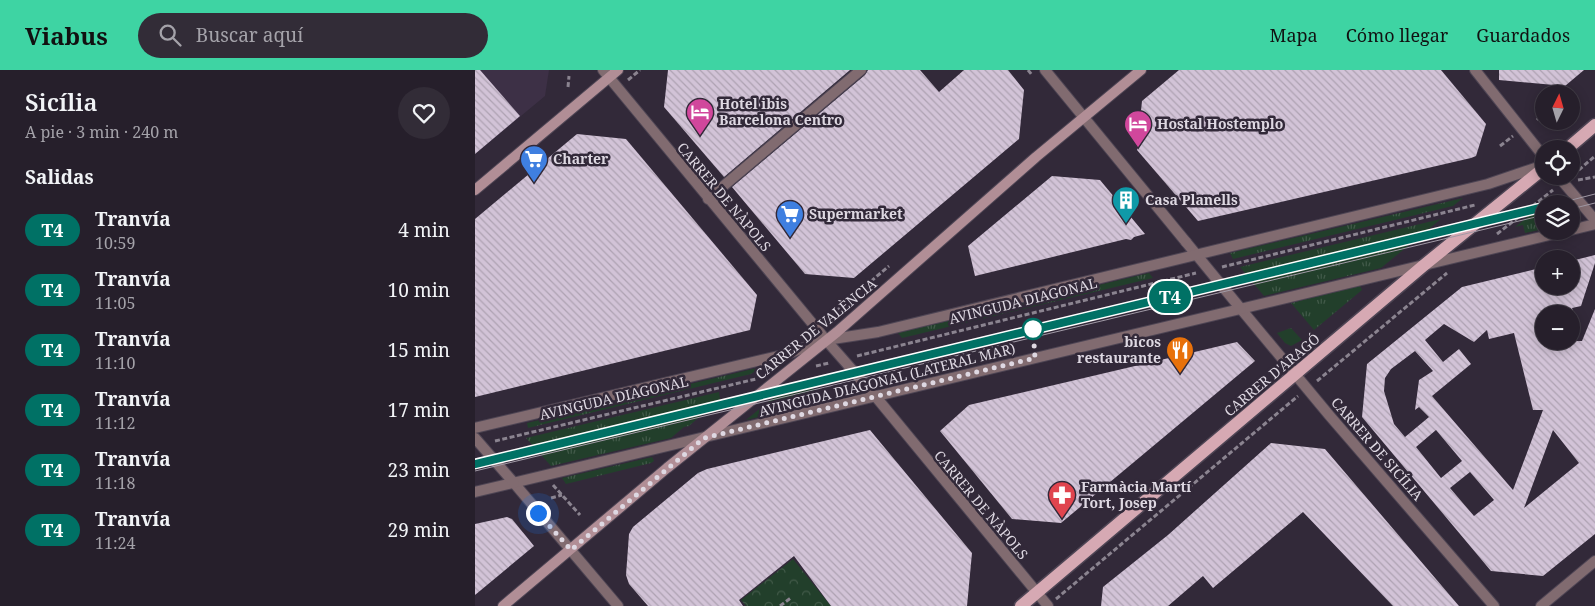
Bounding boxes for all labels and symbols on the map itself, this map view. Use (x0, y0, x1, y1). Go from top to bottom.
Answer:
north arrow (1535, 85, 1580, 130)
place label: Hotel ibis Barcelona Centro (719, 94, 843, 129)
hotel icon: Hotel ibis Barcelona Centro (685, 97, 715, 136)
hotel icon: Hostal Hostemplo (1123, 109, 1153, 148)
place label: Hostal Hostemplo (1157, 114, 1283, 133)
street label: CARRER DE NÀPOLS (673, 138, 776, 255)
supermarket icon: Charter (519, 144, 549, 183)
place label: Charter (553, 149, 609, 168)
building icon: Casa Planells (1111, 185, 1141, 224)
place label: Casa Planells (1145, 190, 1238, 209)
supermarket icon: Supermarket (775, 199, 805, 238)
place label: Supermarket (809, 204, 903, 223)
street label: AVINGUDA DIAGONAL (947, 273, 1099, 328)
street label: CARRER DE VALÈNCIA (751, 274, 880, 383)
line badge: T4 (1147, 281, 1193, 313)
unlabelled marker (1022, 318, 1044, 340)
street label: CARRER D'ARAGÓ (1220, 329, 1324, 420)
place label: bicos restaurante (1077, 332, 1161, 367)
restaurant icon: bicos restaurante (1165, 335, 1195, 374)
street label: AVINGUDA DIAGONAL (LATERAL MAR) (756, 338, 1017, 421)
street label: AVINGUDA DIAGONAL (538, 371, 690, 424)
street label: CARRER DE SICÍLIA (1327, 393, 1428, 504)
street label: CARRER DE NÀPOLS (930, 446, 1033, 563)
place label: Farmàcia Martí Tort, Josep (1081, 477, 1191, 512)
pharmacy icon: Farmàcia Martí Tort, Josep (1047, 480, 1077, 519)
your location (526, 501, 551, 526)

